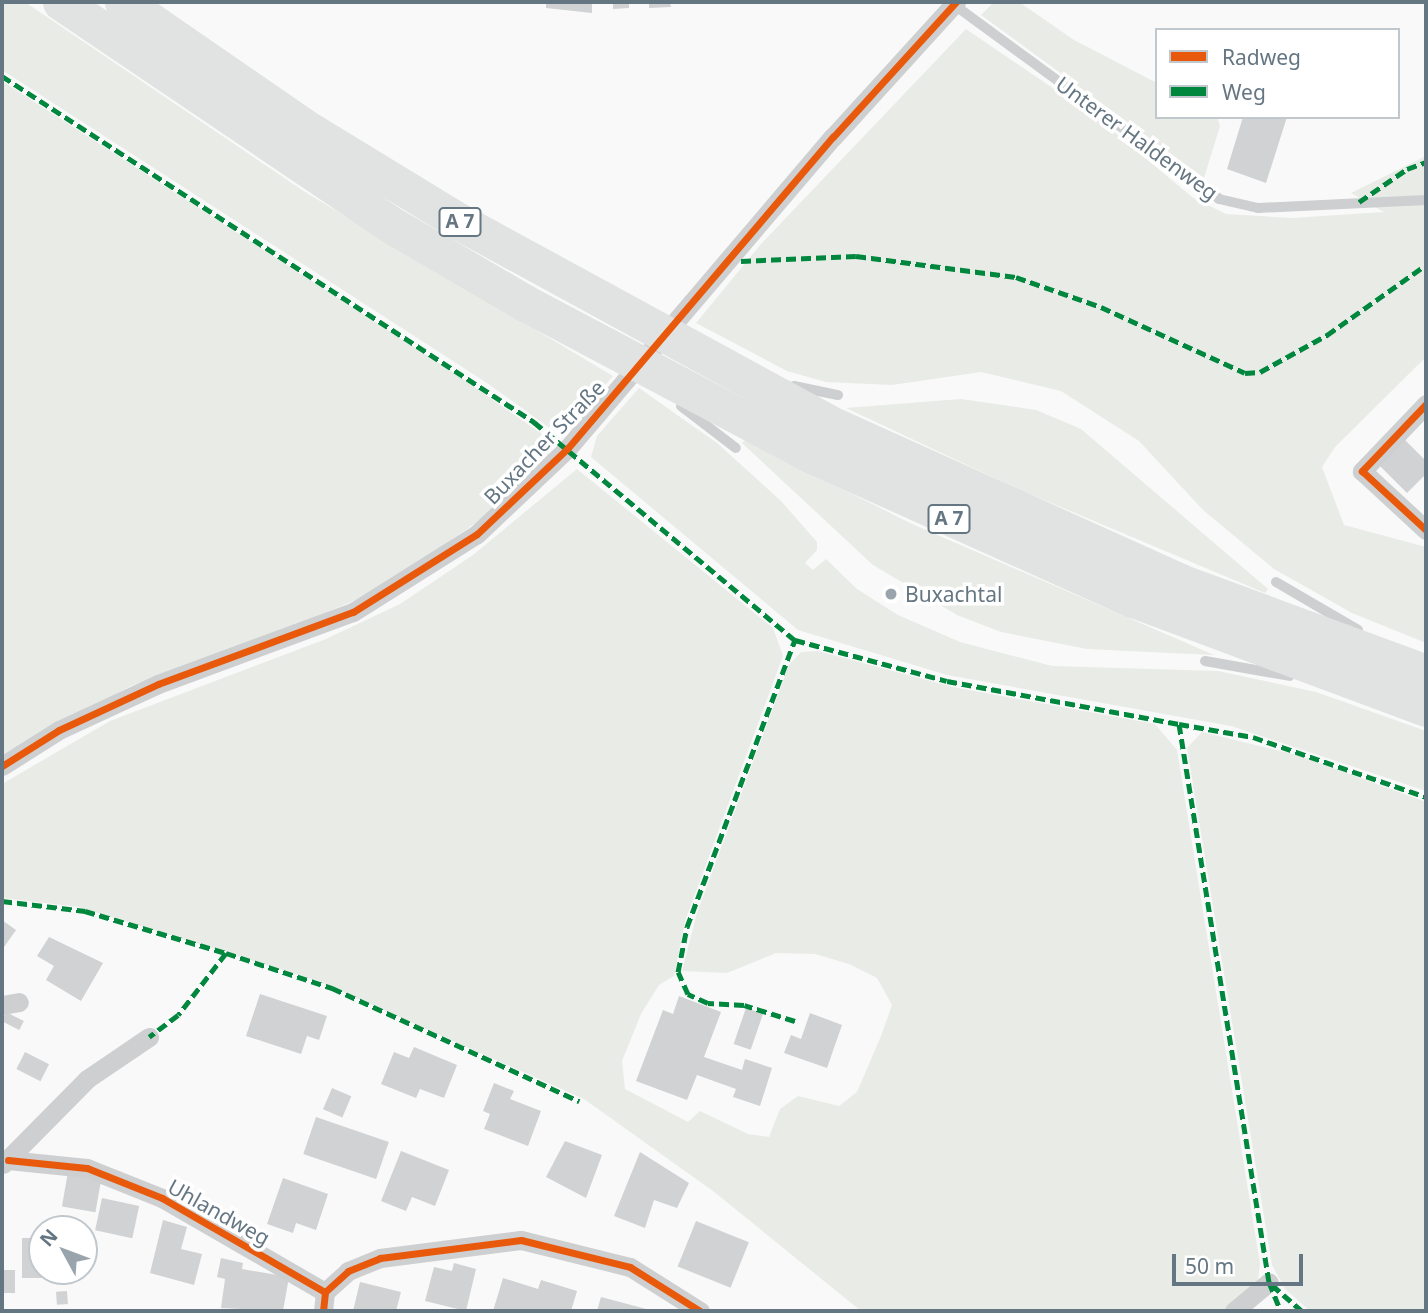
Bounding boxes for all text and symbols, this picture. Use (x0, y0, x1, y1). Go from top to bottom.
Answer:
legend (1155, 28, 1400, 119)
text: Radweg (1222, 43, 1301, 71)
street label: Unterer Haldenweg (1051, 71, 1223, 205)
text: Weg (1222, 78, 1266, 106)
road number: A 7 (437, 206, 483, 238)
street label: Buxacher Straße (478, 375, 610, 509)
road number: A 7 (926, 504, 972, 534)
place label: Buxachtal (905, 581, 1002, 607)
marker: Buxachtal (883, 586, 899, 602)
street label: Uhlandweg (164, 1174, 274, 1250)
north arrow (28, 1215, 98, 1285)
text: N (34, 1223, 64, 1252)
scale bar (1176, 1240, 1307, 1284)
text: 50 m (1185, 1252, 1234, 1280)

